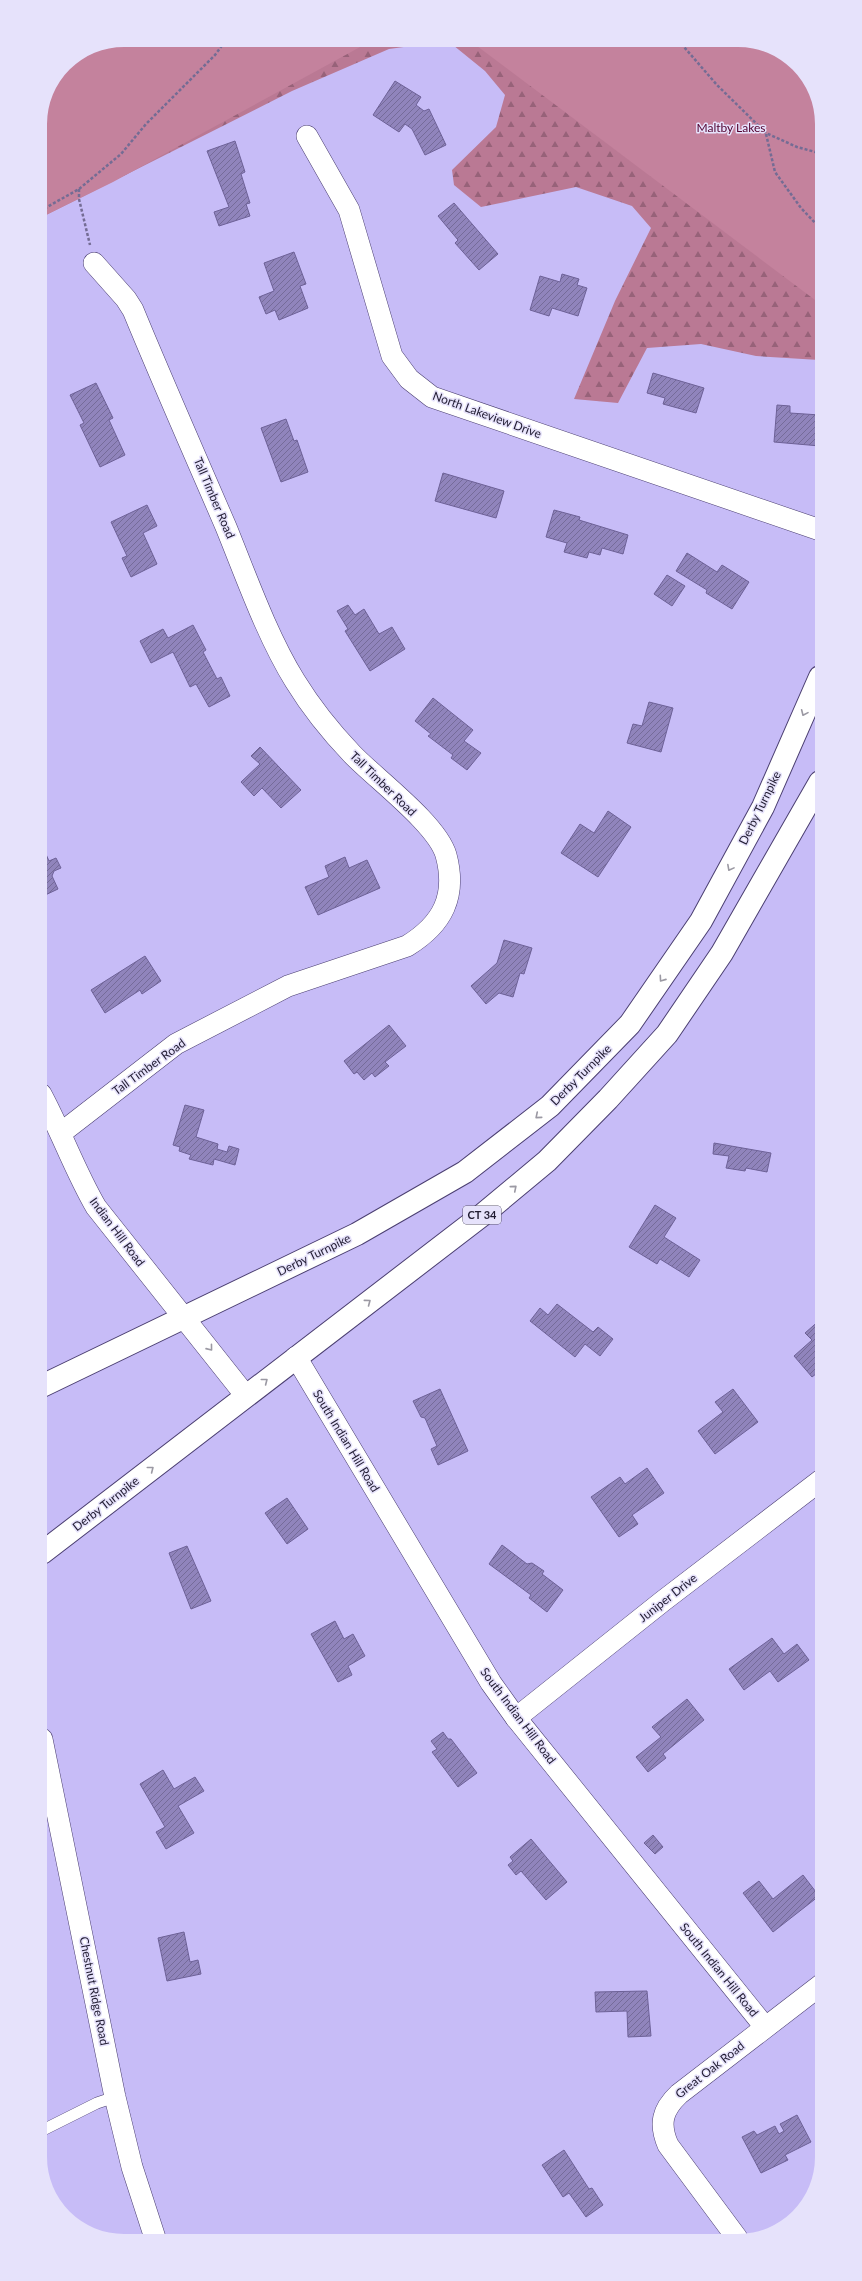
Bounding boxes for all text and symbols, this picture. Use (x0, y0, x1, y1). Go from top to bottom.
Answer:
park label: Maltby Lakes (696, 120, 766, 135)
street label: North Lakeview Drive (431, 388, 544, 441)
street label: Tall Timber Road (191, 455, 238, 541)
one-way arrow (801, 709, 809, 716)
street label: Tall Timber Road (347, 748, 420, 819)
street label: Derby Turnpike (735, 768, 784, 847)
one-way arrow (727, 864, 735, 871)
one-way arrow (660, 974, 667, 981)
street label: Tall Timber Road (109, 1035, 188, 1098)
street label: Derby Turnpike (547, 1041, 614, 1108)
one-way arrow (535, 1112, 543, 1119)
one-way arrow (510, 1185, 517, 1192)
street label: Indian Hill Road (87, 1194, 148, 1269)
road number: CT 34 (463, 1206, 501, 1224)
street label: Derby Turnpike (274, 1230, 353, 1279)
one-way arrow (363, 1300, 370, 1307)
one-way arrow (205, 1344, 212, 1351)
one-way arrow (260, 1379, 267, 1386)
street label: South Indian Hill Road (310, 1387, 383, 1495)
one-way arrow (146, 1467, 153, 1474)
street label: Derby Turnpike (69, 1473, 142, 1534)
street label: Juniper Drive (635, 1570, 700, 1625)
street label: South Indian Hill Road (477, 1665, 559, 1767)
street label: South Indian Hill Road (677, 1920, 762, 2020)
street label: Chestnut Ridge Road (77, 1935, 112, 2047)
street label: Great Oak Road (672, 2038, 747, 2101)

